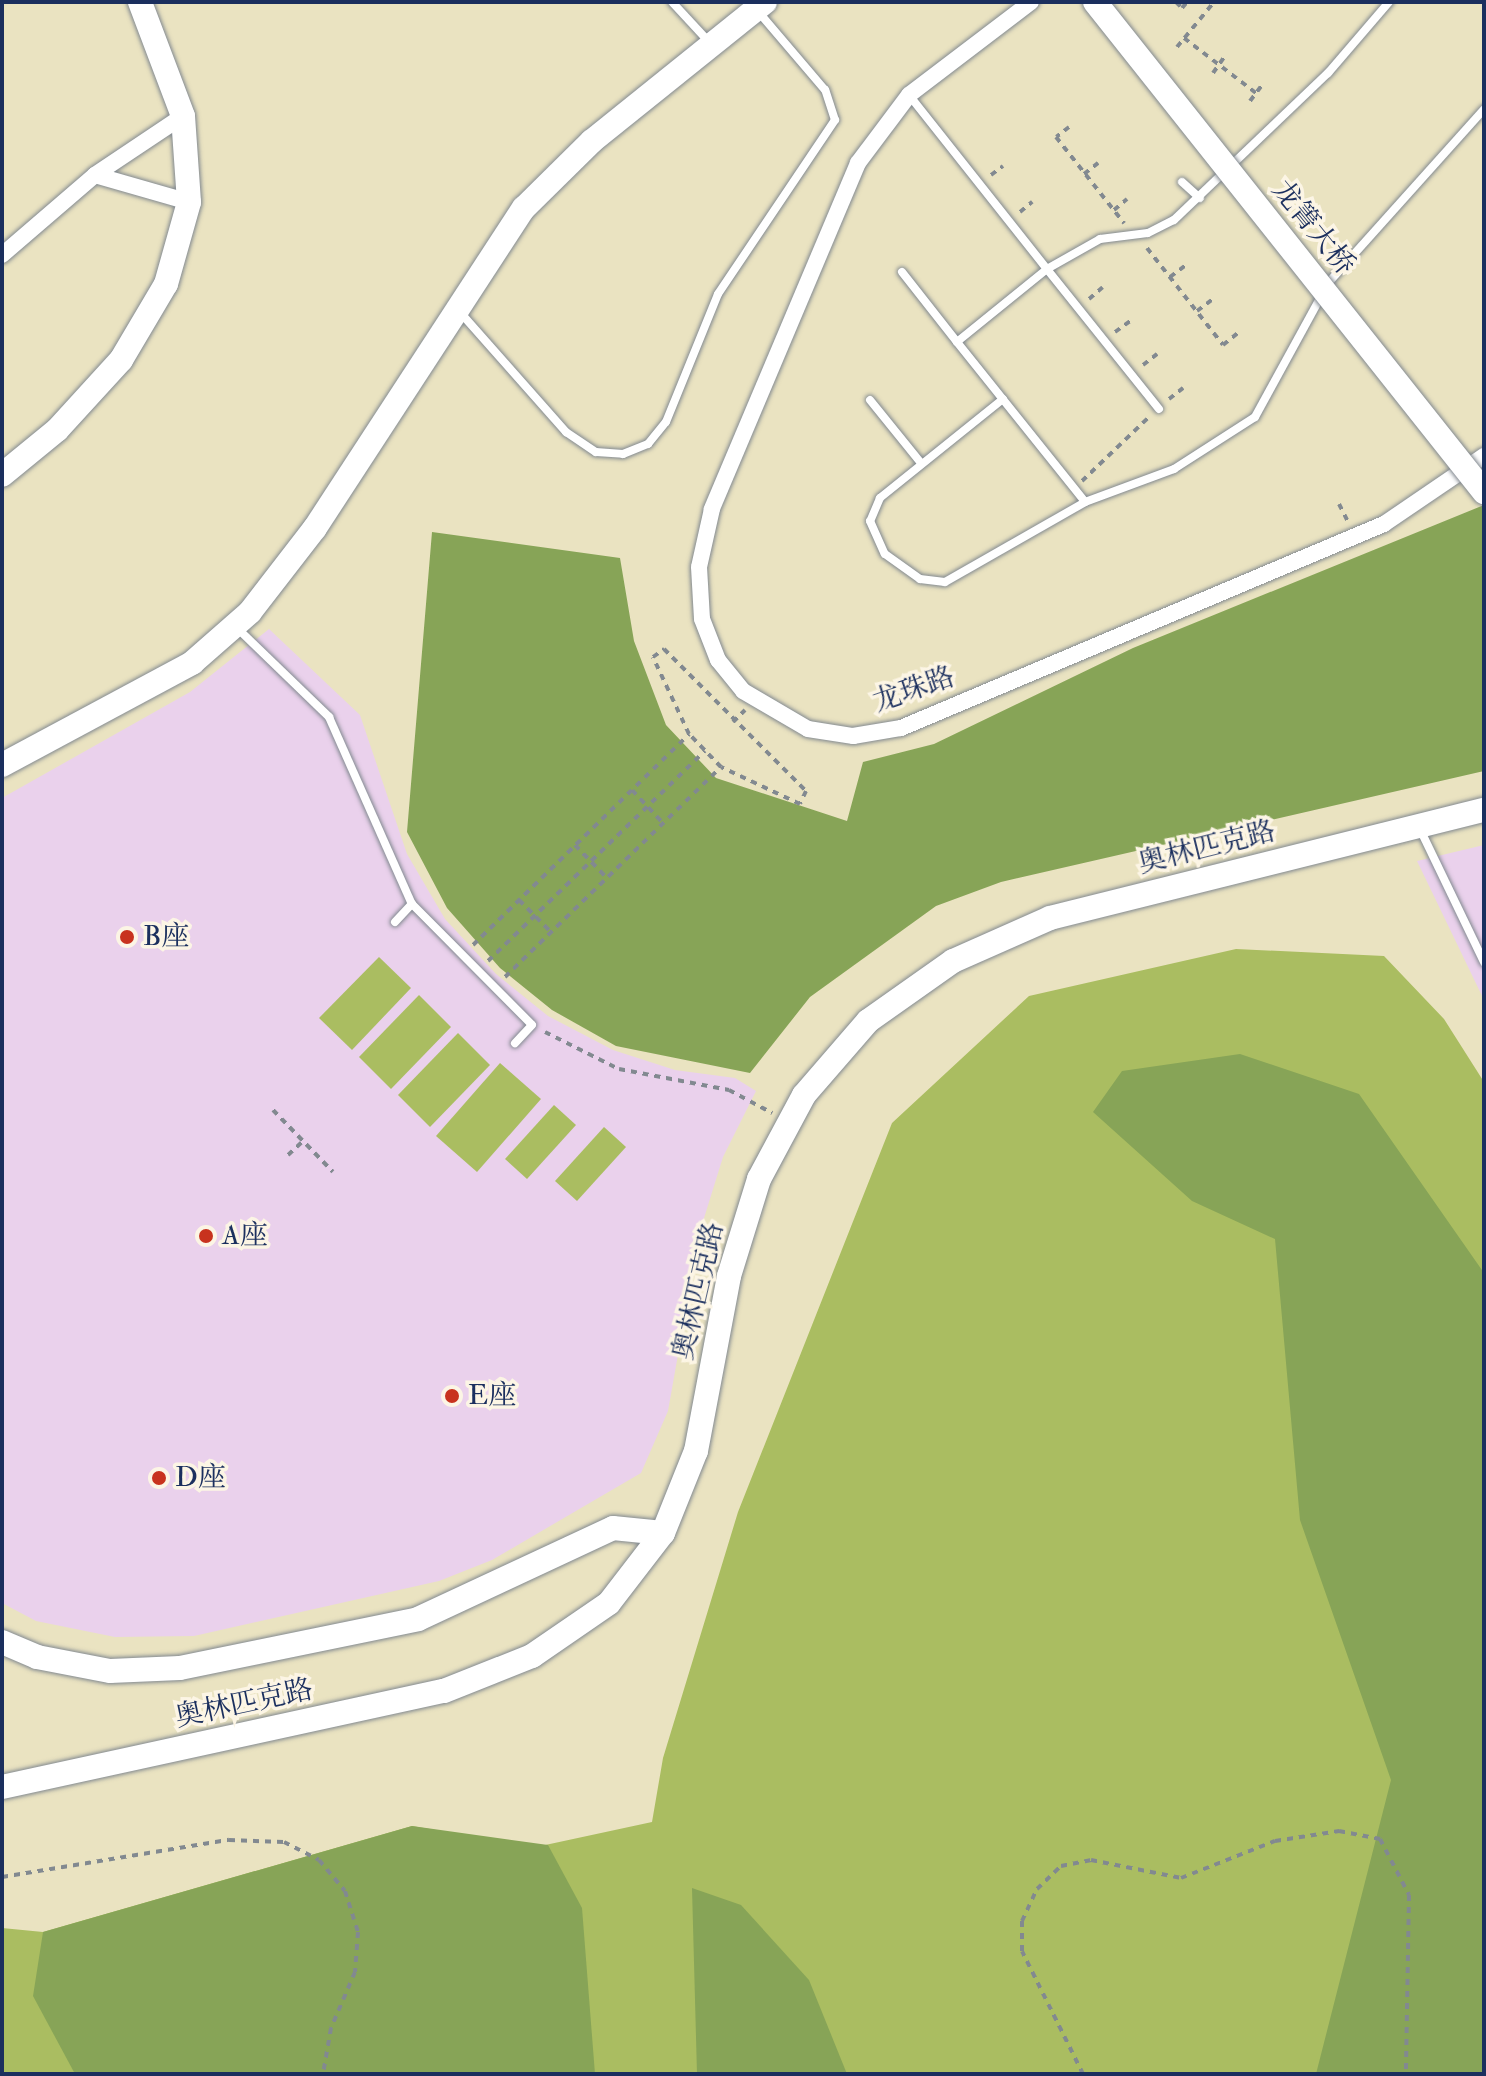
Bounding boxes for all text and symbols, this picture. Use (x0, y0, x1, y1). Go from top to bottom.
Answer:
street label: 龙箐大桥 (1265, 174, 1361, 282)
street label: 龙珠路 (869, 660, 959, 720)
street label: 奥林匹克路 (1135, 815, 1279, 881)
place label: B座 (143, 920, 189, 954)
marker: B座 (118, 928, 136, 946)
place label: A座 (222, 1219, 268, 1253)
street label: 奥林匹克路 (667, 1219, 731, 1363)
marker: A座 (197, 1227, 215, 1245)
place label: E座 (468, 1379, 516, 1413)
marker: E座 (443, 1387, 461, 1405)
place label: D座 (175, 1461, 226, 1495)
marker: D座 (150, 1469, 168, 1487)
street label: 奥林匹克路 (172, 1673, 316, 1735)

